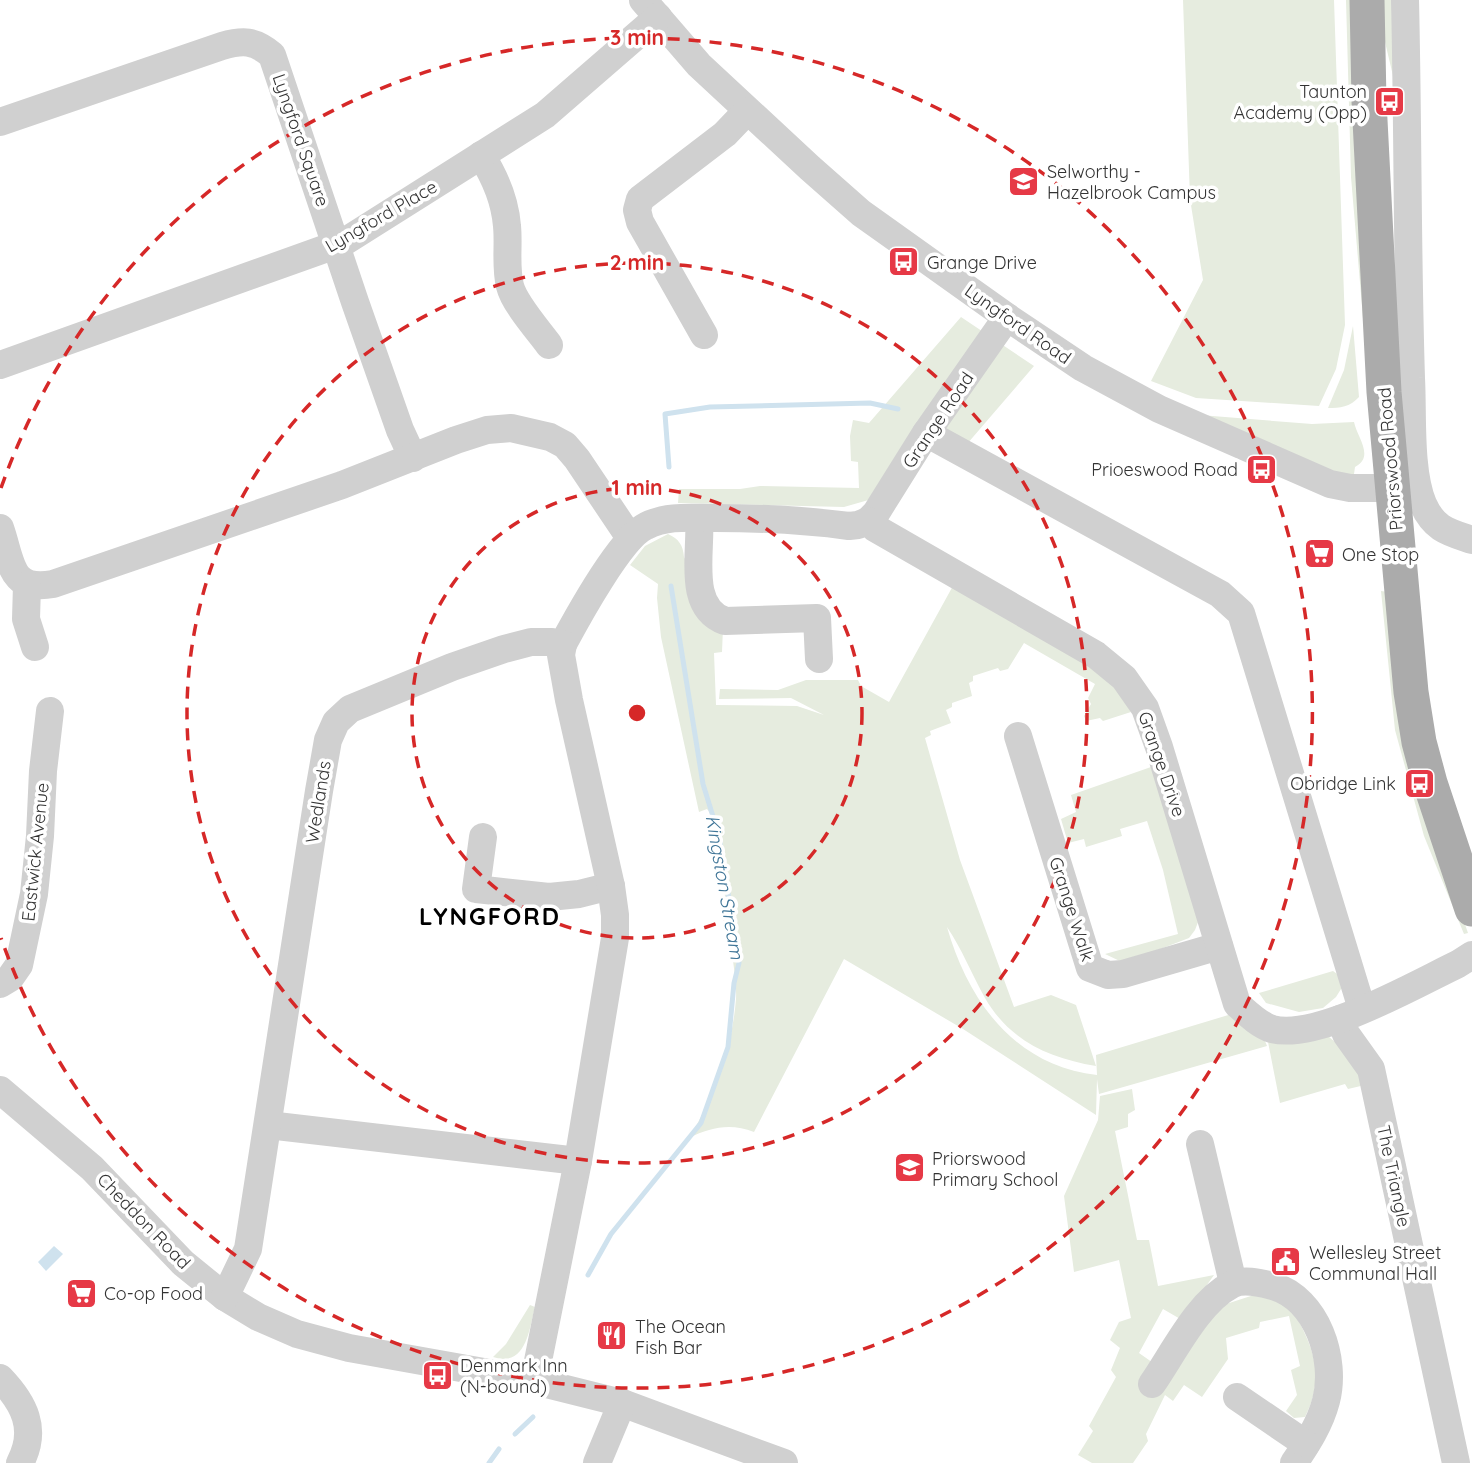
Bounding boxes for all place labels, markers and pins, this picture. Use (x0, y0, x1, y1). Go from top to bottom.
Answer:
place label: Taunton Academy (Opp) (1234, 80, 1367, 124)
bus stop icon: Taunton Academy (Opp) (1373, 84, 1407, 118)
place label: Selworthy - Hazelbrook Campus (1047, 160, 1216, 204)
school or university icon: Selworthy - Hazelbrook Campus (1007, 164, 1041, 198)
bus stop icon: Grange Drive (887, 245, 921, 279)
place label: Grange Drive (927, 251, 1037, 274)
bus stop icon: Prioeswood Road (1244, 452, 1278, 486)
place label: Prioeswood Road (1091, 458, 1238, 481)
supermarket icon: One Stop (1302, 537, 1336, 571)
place label: One Stop (1342, 543, 1419, 566)
centre of rings (625, 701, 649, 725)
bus stop icon: Obridge Link (1402, 766, 1436, 800)
place label: Obridge Link (1290, 772, 1396, 795)
place label: Priorswood Primary School (932, 1147, 1058, 1191)
school or university icon: Priorswood Primary School (892, 1151, 926, 1185)
place label: Wellesley Street Communal Hall (1309, 1241, 1441, 1285)
public building icon: Wellesley Street Communal Hall (1269, 1245, 1303, 1279)
supermarket icon: Co-op Food (64, 1276, 98, 1310)
place label: Co-op Food (104, 1282, 203, 1305)
place label: The Ocean Fish Bar (635, 1315, 726, 1359)
restaurant icon: The Ocean Fish Bar (595, 1319, 629, 1353)
place label: Denmark Inn (N-bound) (460, 1354, 568, 1398)
bus stop icon: Denmark Inn (N-bound) (420, 1358, 454, 1392)

